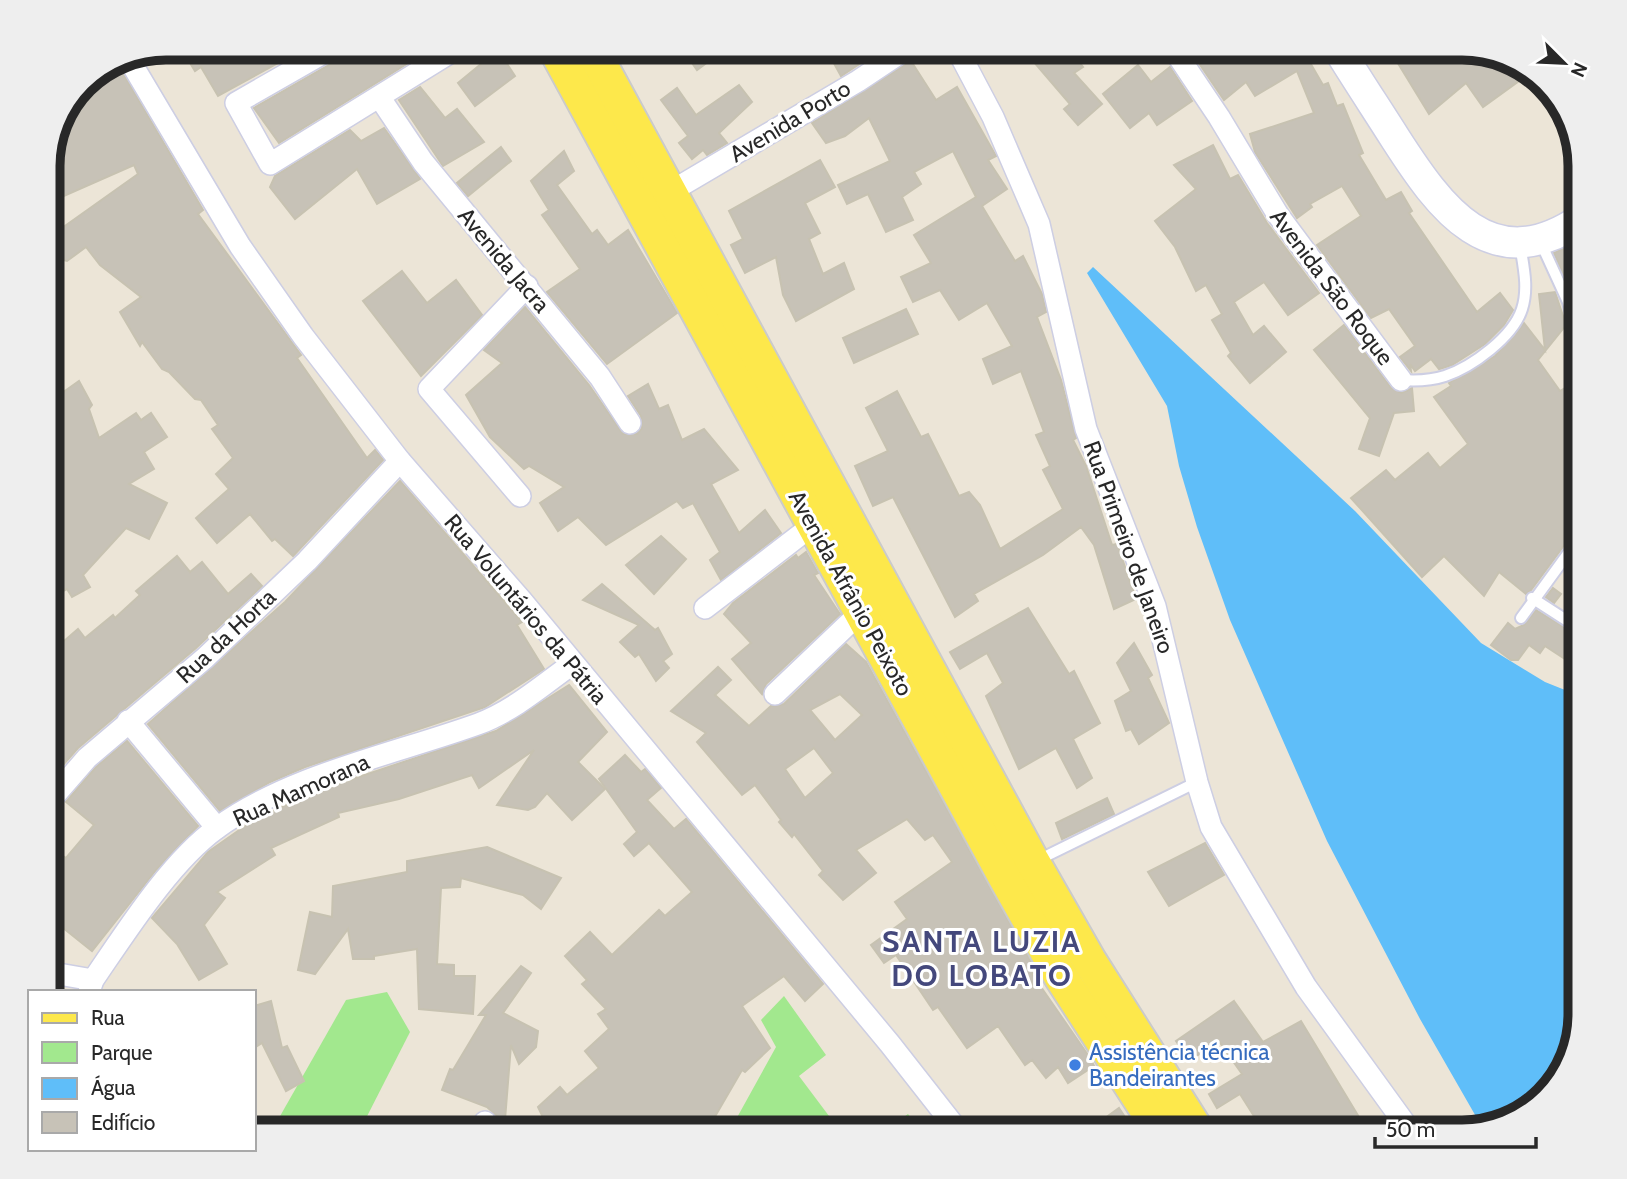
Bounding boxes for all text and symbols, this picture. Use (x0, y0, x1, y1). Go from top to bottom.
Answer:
north arrow (1529, 28, 1599, 98)
text: N (1566, 59, 1592, 81)
street label: Avenida Porto (724, 74, 856, 168)
street label: Avenida Jacra (452, 202, 556, 318)
street label: Avenida São Roque (1264, 204, 1400, 371)
street label: Rua Primeiro de Janeiro (1078, 437, 1180, 657)
street label: Avenida Afrânio Peixoto (783, 485, 919, 701)
street label: Rua Voluntários da Pátria (438, 508, 614, 710)
street label: Rua da Horta (171, 583, 281, 689)
street label: Rua Mamorana (228, 747, 374, 833)
district label: SANTA LUZIA DO LOBATO (882, 923, 1082, 994)
legend (28, 990, 256, 1151)
text: Rua (91, 1005, 125, 1030)
place label: Assistência técnica Bandeirantes (1089, 1038, 1270, 1092)
text: Parque (91, 1040, 153, 1065)
marker: Assistência técnica Bandeirantes (1067, 1057, 1083, 1073)
text: Água (91, 1075, 135, 1100)
scale bar (1375, 1106, 1536, 1150)
text: Edifício (91, 1110, 155, 1135)
text: 50 m (1386, 1117, 1435, 1142)

